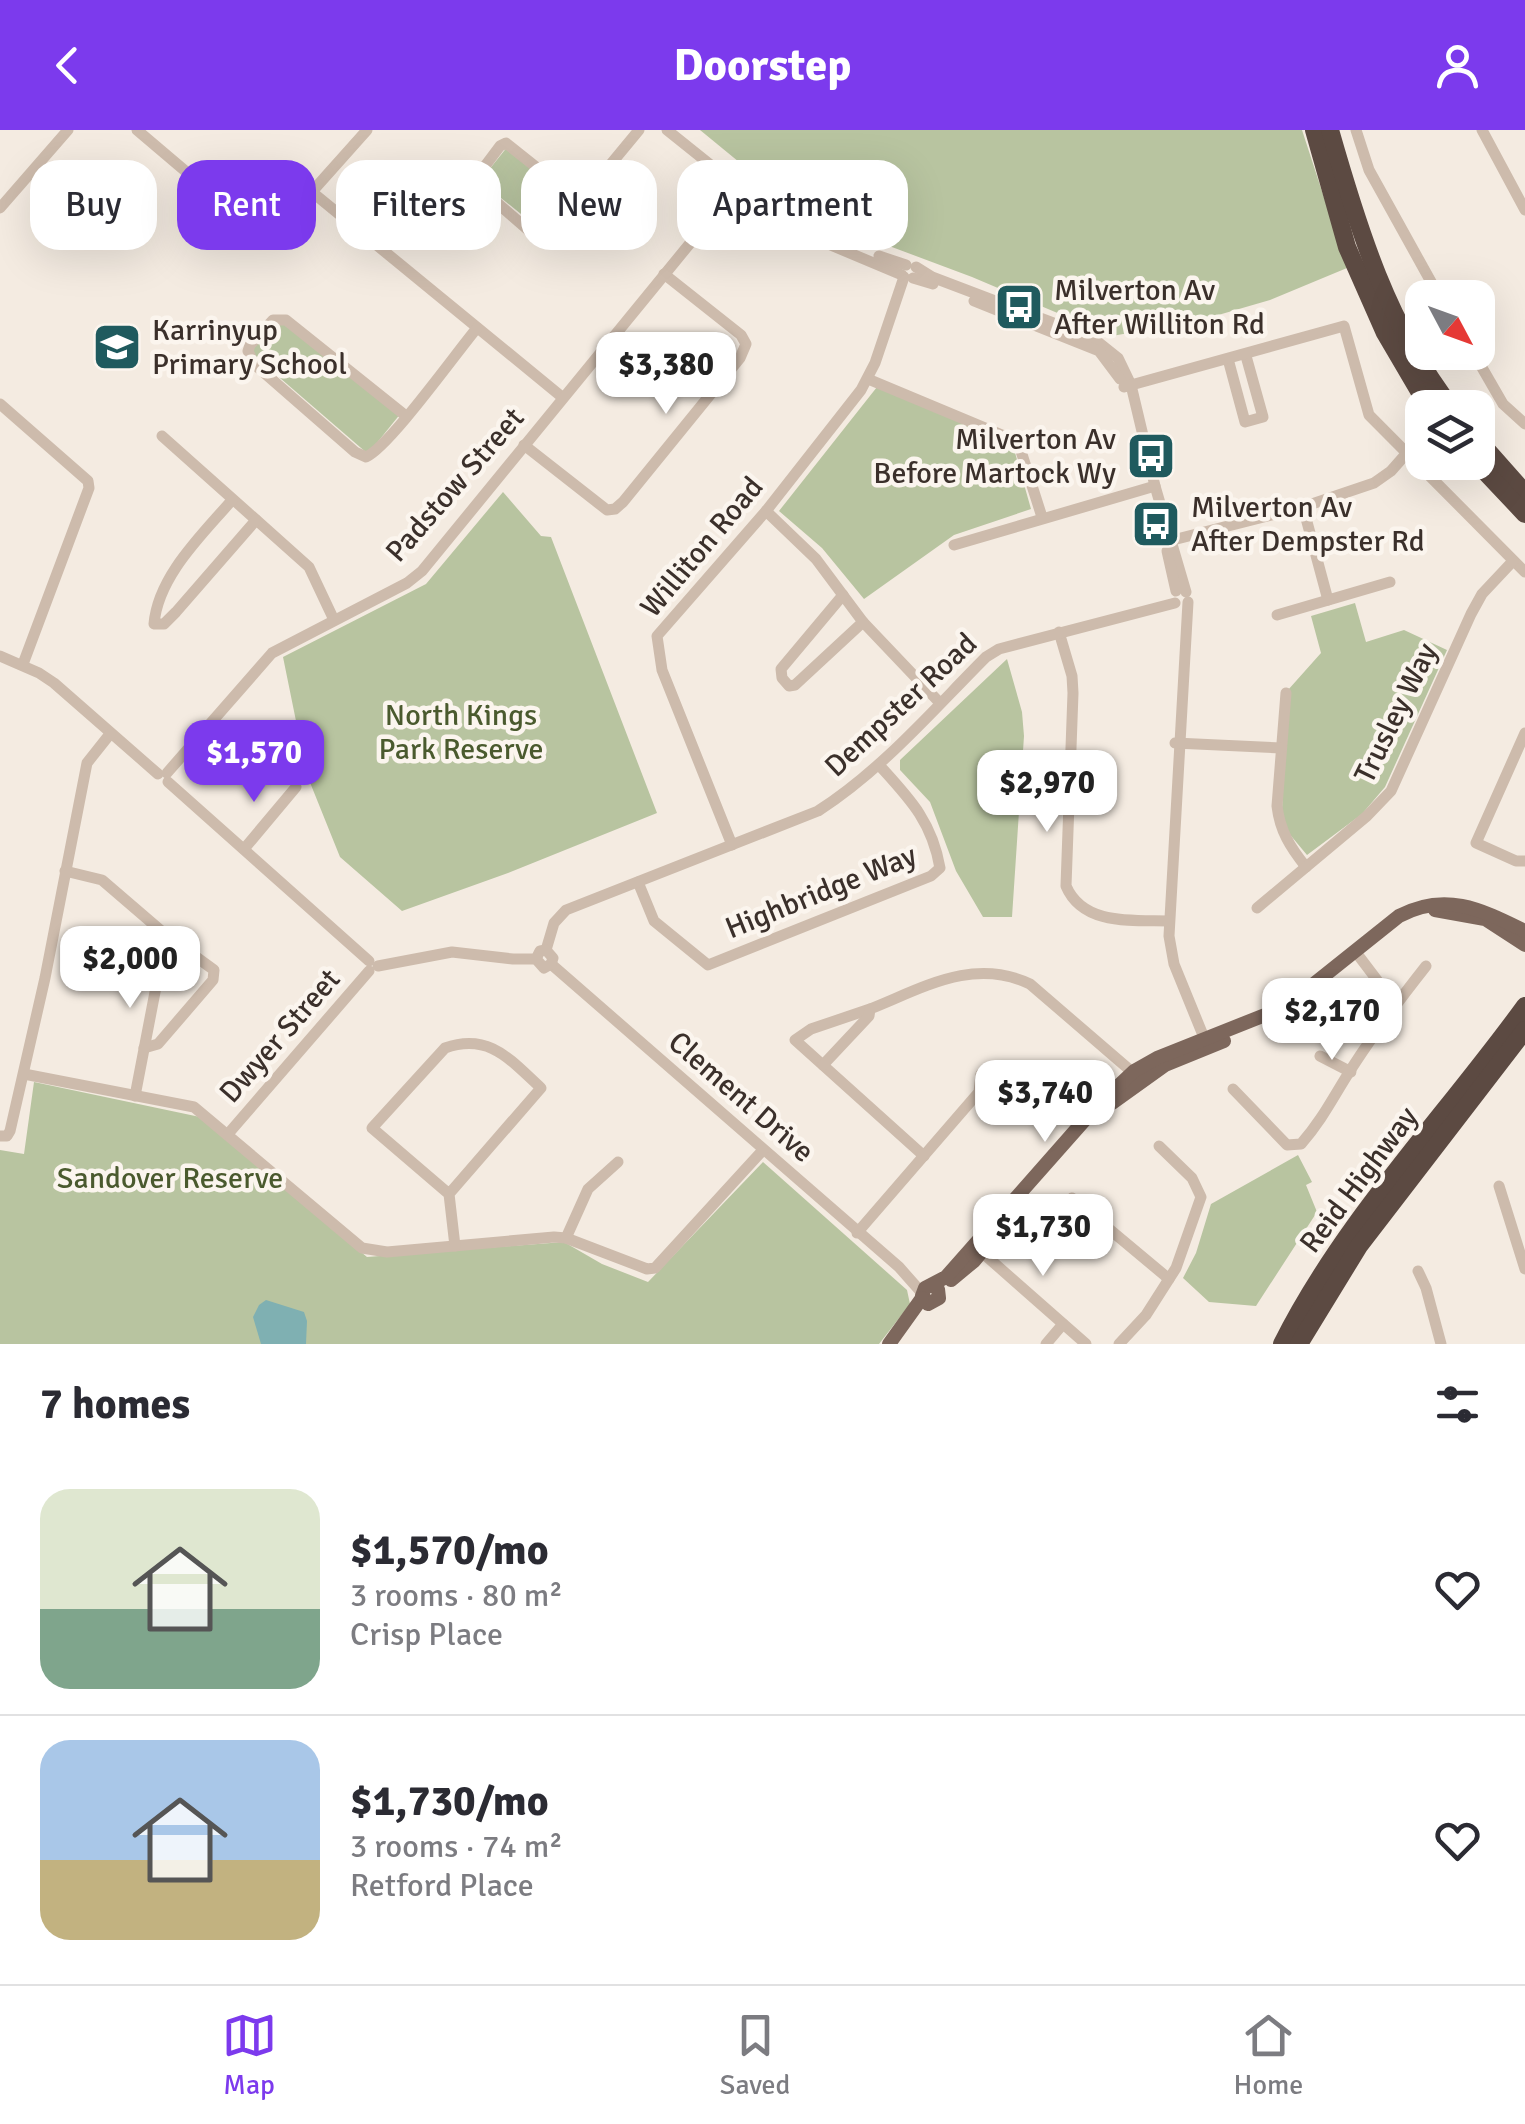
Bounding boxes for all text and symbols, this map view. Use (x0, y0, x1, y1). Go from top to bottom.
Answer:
icon: back (40, 38, 95, 93)
text: Doorstep (674, 38, 851, 93)
icon: person (1430, 38, 1485, 93)
chip: Buy (30, 160, 157, 250)
chip: Rent (177, 160, 316, 250)
chip: Filters (336, 160, 501, 250)
chip: New (521, 160, 657, 250)
chip: Apartment (677, 160, 908, 250)
place label: Milverton Av After Williton Rd (1054, 272, 1265, 343)
north arrow (1405, 280, 1495, 370)
map controls (1405, 280, 1495, 480)
bus stop icon: Milverton Av After Williton Rd (993, 281, 1045, 333)
place label: Karrinyup Primary School (152, 312, 347, 383)
school or university icon: Karrinyup Primary School (91, 321, 143, 373)
pin: $3,380 (585, 332, 747, 417)
text: $3,380 (618, 345, 714, 384)
button: layers (1405, 390, 1495, 480)
street label: Padstow Street (378, 400, 532, 570)
place label: Milverton Av Before Martock Wy (873, 421, 1116, 492)
bus stop icon: Milverton Av Before Martock Wy (1125, 430, 1177, 482)
street label: Williton Road (633, 469, 771, 625)
place label: Milverton Av After Dempster Rd (1191, 489, 1425, 560)
bus stop icon: Milverton Av After Dempster Rd (1130, 498, 1182, 550)
street label: Dempster Road (817, 625, 985, 785)
street label: Trusley Way (1346, 637, 1446, 789)
park label: North Kings Park Reserve (378, 697, 544, 768)
pin: $1,570 (173, 720, 335, 805)
text: $1,570 (206, 733, 302, 772)
pin: $2,970 (966, 750, 1128, 835)
text: $2,970 (999, 763, 1095, 802)
street label: Highbridge Way (720, 837, 922, 947)
pin: $2,000 (49, 926, 211, 1011)
text: $2,000 (82, 939, 178, 978)
street label: Dwyer Street (212, 961, 348, 1111)
pin: $2,170 (1251, 978, 1413, 1063)
text: $2,170 (1284, 991, 1380, 1030)
street label: Clement Drive (661, 1024, 821, 1170)
pin: $3,740 (964, 1060, 1126, 1145)
text: $3,740 (997, 1073, 1093, 1112)
street label: Reid Highway (1292, 1100, 1426, 1260)
park label: Sandover Reserve (57, 1160, 283, 1197)
pin: $1,730 (962, 1194, 1124, 1279)
text: $1,730 (995, 1207, 1091, 1246)
icon: filters (1430, 1377, 1485, 1432)
text: 7 homes (40, 1379, 190, 1430)
text: $1,570/mo (350, 1525, 549, 1576)
icon: home (120, 1529, 240, 1649)
icon: heart (1430, 1562, 1485, 1617)
text: 3 rooms · 80 m² (350, 1576, 563, 1615)
text: Crisp Place (350, 1615, 503, 1654)
text: $1,730/mo (350, 1776, 549, 1827)
icon: home (120, 1780, 240, 1900)
icon: heart (1430, 1813, 1485, 1868)
text: 3 rooms · 74 m² (350, 1827, 563, 1866)
text: Retford Place (350, 1866, 534, 1905)
tab: Map (222, 2008, 277, 2102)
tab: Saved (720, 2008, 790, 2102)
tab: Home (1234, 2008, 1303, 2102)

